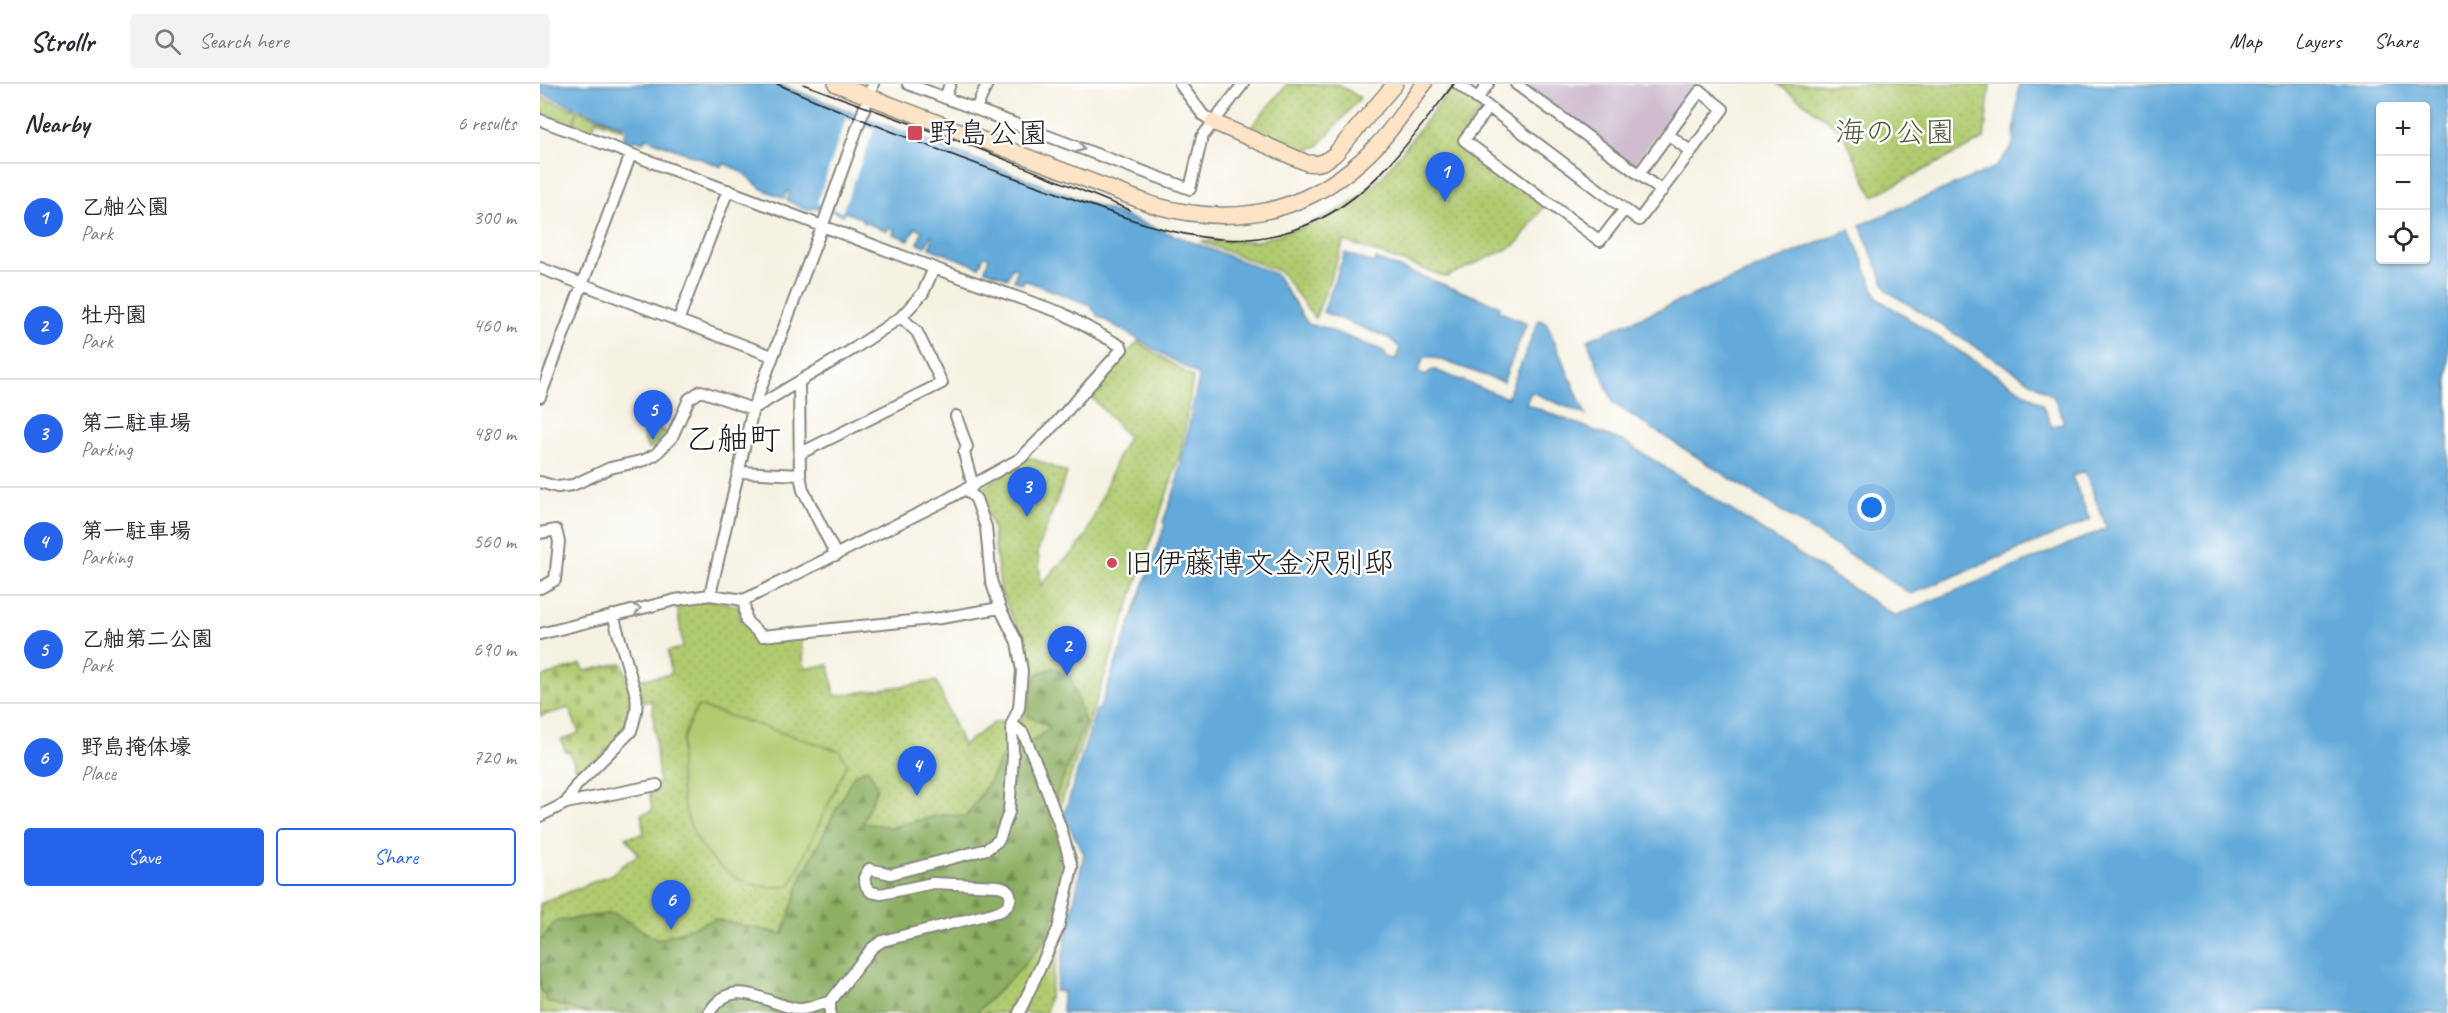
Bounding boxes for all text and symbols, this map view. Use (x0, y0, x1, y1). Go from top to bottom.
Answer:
search box (130, 14, 550, 68)
text: Strollr (30, 24, 94, 59)
icon: search (151, 25, 184, 58)
text: Search here (199, 27, 289, 55)
text: Map (2229, 28, 2262, 54)
text: Layers (2295, 28, 2341, 54)
text: Share (2374, 28, 2418, 54)
map controls (2376, 102, 2430, 264)
button: + (2376, 102, 2430, 156)
text: Nearby (24, 107, 89, 140)
text: 6 results (457, 111, 516, 136)
park label: 海の公園 (1835, 113, 1955, 151)
place label: 野島公園 (928, 114, 1048, 152)
marker: 野島公園 (906, 124, 924, 142)
one-way arrow (1075, 141, 1086, 153)
pin: 1 (1426, 152, 1464, 202)
button: − (2376, 156, 2430, 210)
text: 乙舳公園 (81, 193, 169, 221)
text: 1 (39, 205, 48, 230)
text: 300 m (473, 205, 516, 230)
button: locate (2376, 210, 2430, 264)
text: Park (81, 221, 113, 246)
text: 牡丹園 (81, 301, 147, 329)
text: 2 (39, 313, 48, 338)
text: 460 m (473, 313, 516, 338)
text: Park (81, 329, 113, 354)
pin: 5 (634, 390, 672, 440)
text: 第二駐車場 (81, 409, 191, 437)
district label: 乙舳町 (685, 418, 781, 459)
text: 3 (39, 421, 48, 446)
text: 480 m (473, 421, 516, 446)
text: Parking (81, 437, 133, 462)
pin: 3 (1008, 468, 1046, 517)
your location (1857, 493, 1886, 522)
text: 第一駐車場 (81, 517, 191, 545)
text: 4 (39, 529, 48, 554)
text: 560 m (473, 529, 516, 554)
place label: 旧伊藤博文金沢別邸 (1124, 544, 1394, 582)
text: Parking (81, 545, 133, 570)
marker: 旧伊藤博文金沢別邸 (1105, 556, 1119, 570)
one-way arrow (632, 604, 642, 617)
text: 乙舳第二公園 (81, 625, 213, 653)
pin: 2 (1048, 626, 1086, 676)
text: 5 (39, 637, 48, 662)
text: 690 m (473, 637, 516, 662)
text: Park (81, 653, 113, 678)
text: 野島掩体壕 (81, 733, 191, 761)
text: 6 (39, 745, 48, 770)
text: 720 m (473, 745, 516, 770)
pin: 4 (898, 746, 937, 796)
text: Place (81, 761, 116, 786)
button: Save (24, 828, 264, 886)
button: Share (276, 828, 516, 886)
pin: 6 (652, 880, 690, 930)

